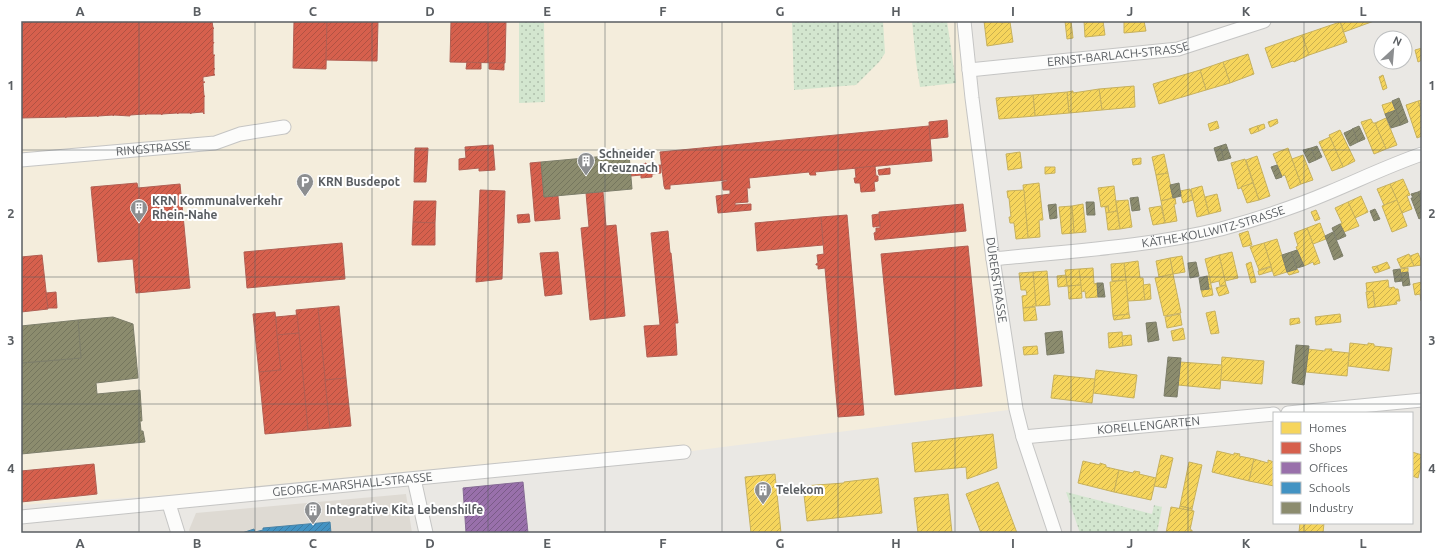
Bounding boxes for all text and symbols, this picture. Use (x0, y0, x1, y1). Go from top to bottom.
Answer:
text: A (75, 4, 85, 18)
text: B (193, 4, 202, 18)
text: C (309, 4, 318, 18)
text: D (425, 4, 435, 18)
text: E (543, 4, 551, 18)
text: F (659, 4, 667, 18)
text: G (776, 4, 785, 18)
text: H (891, 4, 901, 18)
text: I (1011, 4, 1015, 18)
text: J (1127, 4, 1133, 18)
text: K (1242, 4, 1251, 18)
text: L (1359, 4, 1367, 18)
north arrow (1373, 30, 1413, 70)
text: N (1391, 34, 1404, 48)
street label: ERNST-BARLACH-STRASSE (1046, 39, 1191, 68)
text: 1 (7, 78, 15, 92)
text: 1 (1428, 78, 1436, 92)
street label: RINGSTRASSE (115, 138, 192, 158)
place label: Schneider Kreuznach (599, 147, 658, 174)
building icon: Schneider Kreuznach (576, 151, 596, 176)
parking icon: KRN Busdepot (295, 172, 315, 197)
place label: KRN Busdepot (318, 175, 400, 188)
place label: KRN Kommunalverkehr Rhein-Nahe (152, 194, 283, 221)
building icon: KRN Kommunalverkehr Rhein-Nahe (129, 198, 149, 223)
street label: KÄTHE-KOLLWITZ-STRASSE (1141, 203, 1287, 250)
text: 2 (7, 206, 15, 220)
text: 2 (1428, 206, 1436, 220)
street label: DÜRERSTRASSE (984, 236, 1010, 324)
text: 3 (7, 333, 15, 347)
text: 3 (1428, 333, 1436, 347)
legend (1273, 412, 1413, 524)
street label: KORELLENGARTEN (1096, 414, 1200, 436)
text: Homes (1309, 421, 1347, 434)
text: Shops (1309, 441, 1341, 454)
text: 4 (7, 461, 15, 475)
text: Offices (1309, 461, 1348, 474)
text: 4 (1428, 461, 1436, 475)
street label: GEORGE-MARSHALL-STRASSE (272, 470, 433, 498)
building icon: Telekom (753, 480, 773, 505)
text: Schools (1309, 481, 1350, 494)
place label: Telekom (776, 483, 824, 496)
building icon: Integrative Kita Lebenshilfe (303, 500, 323, 525)
text: Industry (1309, 501, 1354, 514)
place label: Integrative Kita Lebenshilfe (326, 503, 483, 516)
text: A (75, 536, 85, 550)
text: B (193, 536, 202, 550)
text: C (309, 536, 318, 550)
text: D (425, 536, 435, 550)
text: E (543, 536, 551, 550)
text: F (659, 536, 667, 550)
text: G (776, 536, 785, 550)
text: H (891, 536, 901, 550)
text: I (1011, 536, 1015, 550)
text: J (1127, 536, 1133, 550)
text: K (1242, 536, 1251, 550)
text: L (1359, 536, 1367, 550)

